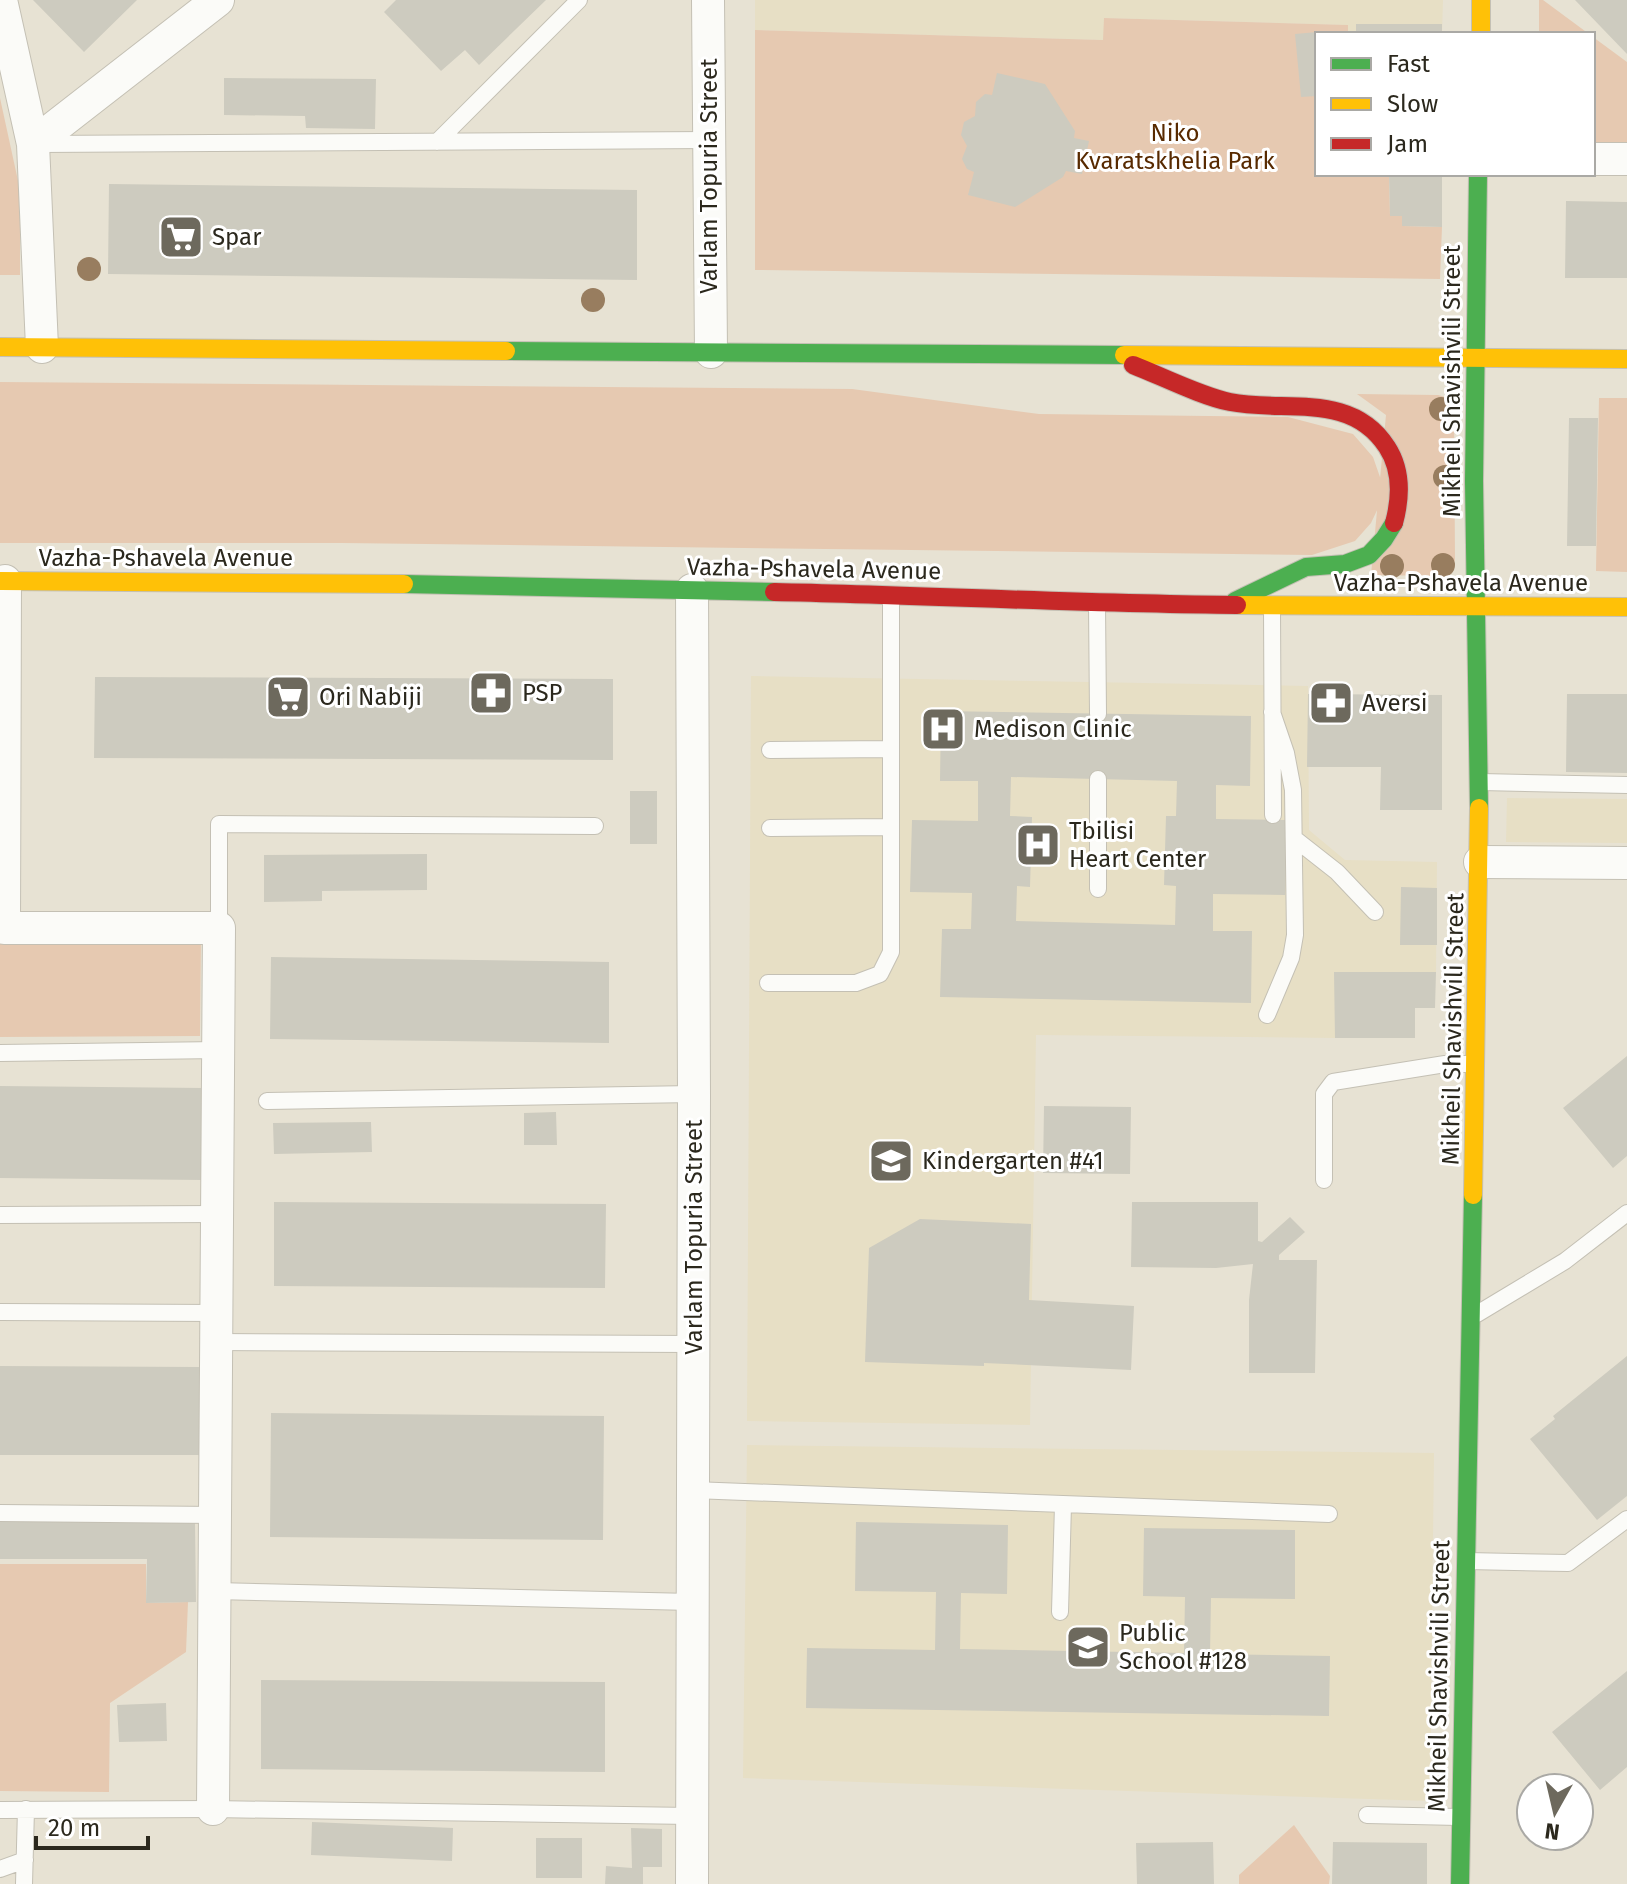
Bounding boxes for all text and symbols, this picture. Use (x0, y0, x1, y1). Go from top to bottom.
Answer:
legend (1315, 32, 1595, 176)
text: Fast (1387, 50, 1430, 78)
street label: Varlam Topuria Street (695, 58, 723, 294)
text: Slow (1387, 90, 1438, 118)
park label: Niko Kvaratskhelia Park (1075, 119, 1276, 175)
text: Jam (1387, 130, 1428, 158)
supermarket icon: Spar (157, 213, 205, 261)
place label: Spar (212, 223, 262, 251)
street label: Mikheil Shavishvili Street (1438, 244, 1466, 517)
street label: Vazha-Pshavela Avenue (39, 544, 293, 572)
street label: Vazha-Pshavela Avenue (687, 553, 941, 585)
street label: Vazha-Pshavela Avenue (1334, 569, 1588, 597)
pharmacy icon: PSP (467, 669, 515, 717)
supermarket icon: Ori Nabiji (264, 673, 312, 721)
place label: PSP (522, 679, 563, 707)
pharmacy icon: Aversi (1307, 679, 1355, 727)
place label: Ori Nabiji (319, 683, 422, 711)
place label: Aversi (1362, 689, 1427, 717)
hospital icon: Medison Clinic (919, 705, 967, 753)
place label: Medison Clinic (974, 715, 1132, 743)
place label: Tbilisi Heart Center (1069, 817, 1207, 873)
hospital icon: Tbilisi Heart Center (1014, 821, 1062, 869)
street label: Mikheil Shavishvili Street (1437, 892, 1469, 1165)
street label: Varlam Topuria Street (680, 1119, 708, 1355)
school or university icon: Kindergarten #41 (867, 1137, 915, 1185)
place label: Kindergarten #41 (922, 1147, 1104, 1175)
street label: Mikheil Shavishvili Street (1423, 1539, 1455, 1812)
place label: Public School #128 (1119, 1619, 1247, 1675)
school or university icon: Public School #128 (1064, 1623, 1112, 1671)
north arrow (1515, 1772, 1595, 1852)
scale bar (36, 1800, 148, 1850)
text: 20 m (48, 1814, 100, 1842)
text: N (1543, 1817, 1561, 1846)

